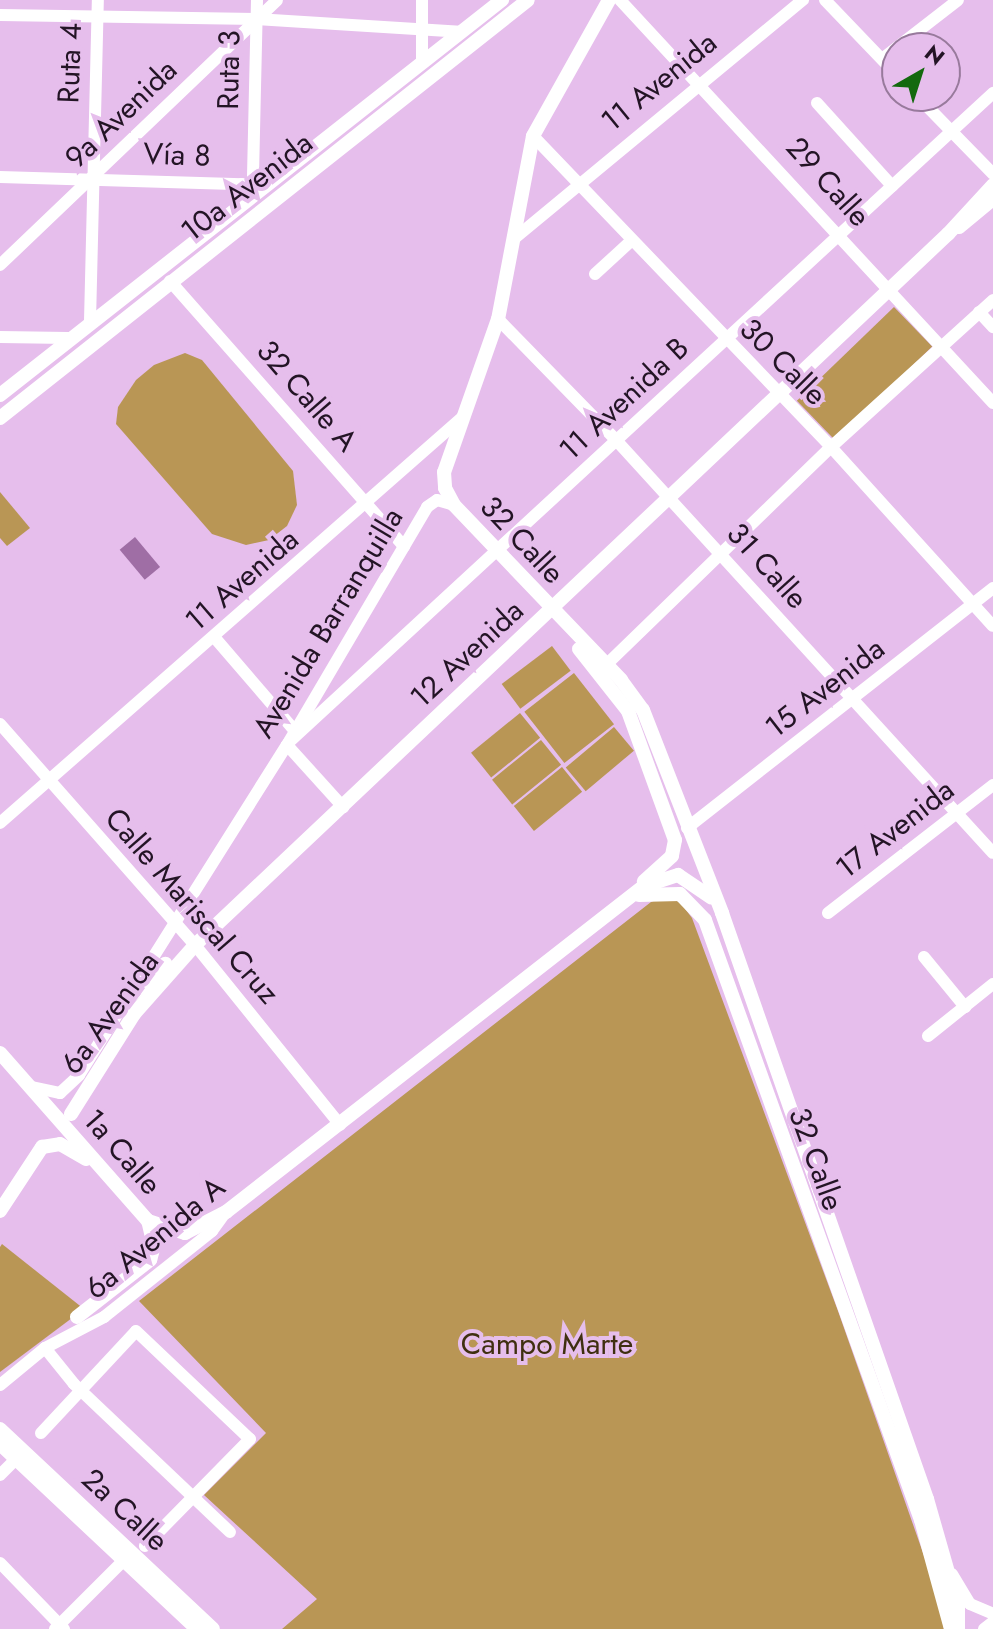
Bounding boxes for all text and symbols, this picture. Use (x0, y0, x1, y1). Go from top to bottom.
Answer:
street label: Ruta 4 (51, 22, 89, 104)
street label: 11 Avenida (594, 25, 724, 139)
street label: Ruta 3 (210, 30, 248, 110)
north arrow (881, 32, 961, 112)
text: N (918, 37, 952, 73)
street label: 9a Avenida (58, 52, 184, 176)
street label: 10a Avenida (174, 125, 320, 249)
street label: 29 Calle (779, 130, 877, 234)
street label: Vía 8 (143, 136, 211, 174)
street label: 30 Calle (732, 311, 834, 413)
street label: 11 Avenida B (552, 330, 696, 468)
street label: 32 Calle A (249, 333, 365, 459)
street label: 32 Calle (472, 489, 572, 591)
street label: Avenida Barranquilla (245, 502, 411, 744)
street label: 31 Calle (719, 516, 815, 616)
street label: 11 Avenida (178, 521, 306, 639)
street label: 12 Avenida (403, 593, 531, 715)
street label: 15 Avenida (758, 630, 892, 746)
street label: 17 Avenida (829, 772, 961, 886)
street label: Calle Mariscal Cruz (97, 801, 287, 1011)
street label: 6a Avenida (54, 945, 166, 1081)
street label: 1a Calle (75, 1102, 169, 1202)
street label: 32 Calle (781, 1103, 851, 1215)
street label: 6a Avenida A (78, 1169, 232, 1307)
park label: Campo Marte (461, 1326, 633, 1362)
street label: 2a Calle (74, 1461, 176, 1559)

